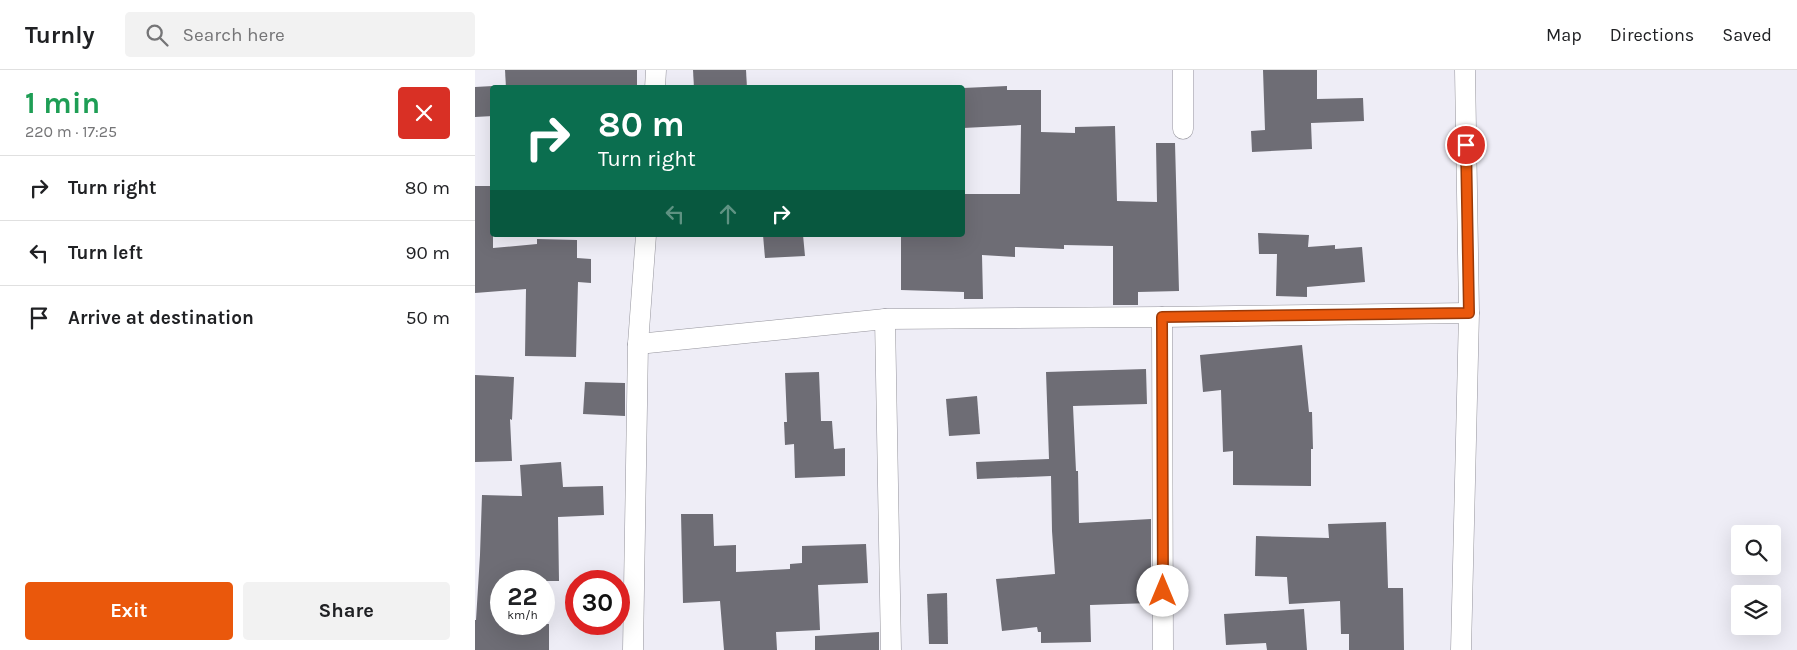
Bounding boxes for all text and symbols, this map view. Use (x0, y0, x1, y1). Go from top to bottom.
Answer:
search box (125, 12, 475, 57)
text: Turnly (25, 21, 95, 49)
icon: search (143, 21, 171, 49)
text: Search here (183, 24, 285, 46)
text: Map (1546, 24, 1582, 46)
text: Directions (1610, 24, 1694, 46)
text: Saved (1722, 24, 1772, 46)
text: 1 min (25, 85, 100, 121)
button: close (398, 87, 450, 139)
text: 80 m (598, 104, 685, 145)
icon: right (515, 105, 580, 170)
text: 220 m · 17:25 (25, 122, 117, 141)
pin (1445, 124, 1487, 166)
icon: arrive (1452, 131, 1480, 159)
text: Turn right (598, 146, 696, 172)
icon: right (25, 174, 53, 202)
text: Turn right (68, 177, 157, 199)
text: 80 m (405, 177, 450, 199)
icon: left (661, 200, 689, 228)
icon: ahead (714, 200, 742, 228)
icon: right (767, 200, 795, 228)
icon: left (25, 239, 53, 267)
text: Turn left (68, 242, 143, 264)
text: 90 m (405, 242, 450, 264)
icon: arrive (25, 304, 53, 332)
text: Arrive at destination (68, 307, 254, 329)
text: 50 m (406, 307, 450, 329)
map controls (1731, 525, 1781, 635)
button: search (1731, 525, 1781, 575)
position arrow (1136, 564, 1188, 616)
speed limit sign: 30 (565, 570, 630, 635)
button: Exit (25, 582, 233, 640)
button: Share (243, 582, 450, 640)
text: 22 (507, 582, 538, 611)
button: layers (1731, 585, 1781, 635)
text: km/h (507, 608, 538, 622)

